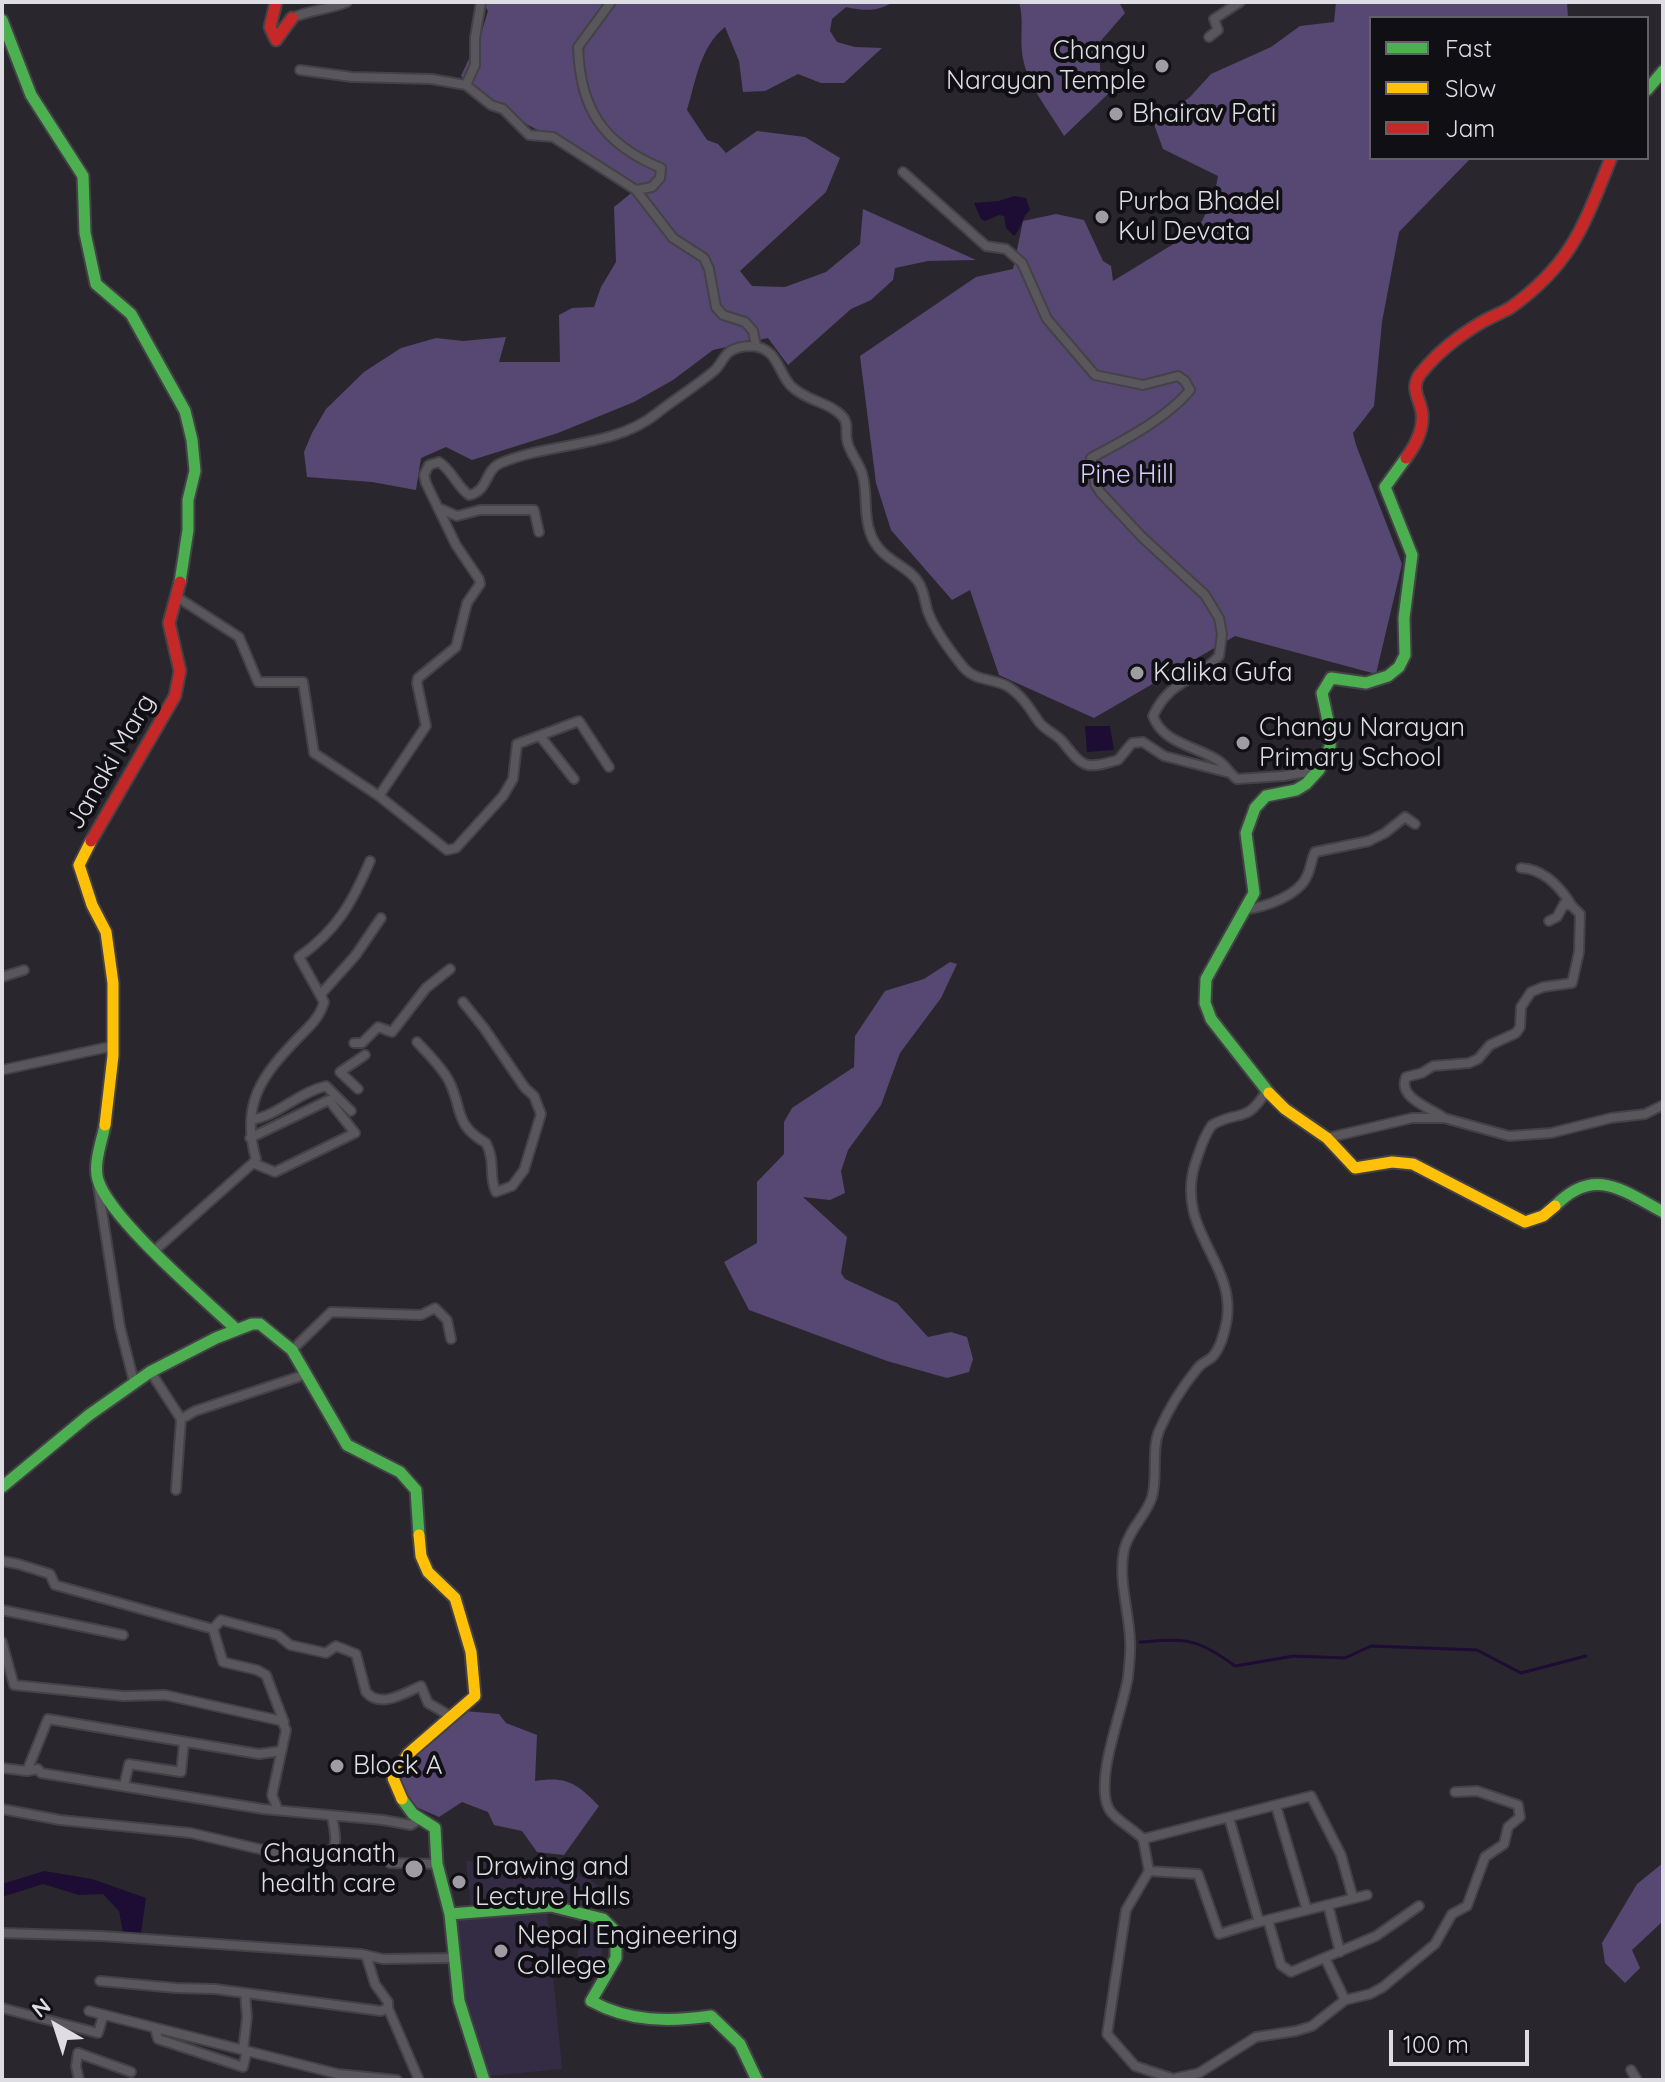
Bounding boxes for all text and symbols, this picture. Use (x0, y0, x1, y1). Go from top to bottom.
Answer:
legend (1369, 16, 1649, 160)
text: Fast (1445, 33, 1492, 63)
place label: Changu Narayan Temple (946, 35, 1146, 96)
marker: Changu Narayan Temple (1153, 57, 1171, 75)
text: Slow (1445, 73, 1496, 103)
place label: Bhairav Pati (1132, 98, 1276, 130)
marker: Bhairav Pati (1107, 105, 1125, 123)
text: Jam (1445, 113, 1495, 143)
place label: Purba Bhadel Kul Devata (1118, 186, 1281, 248)
marker: Purba Bhadel Kul Devata (1093, 208, 1111, 226)
park label: Pine Hill (1080, 459, 1174, 491)
place label: Kalika Gufa (1153, 657, 1292, 689)
marker: Kalika Gufa (1128, 664, 1146, 682)
street label: Janaki Marg (60, 689, 162, 835)
place label: Changu Narayan Primary School (1259, 712, 1465, 774)
marker: Changu Narayan Primary School (1234, 734, 1252, 752)
place label: Block A (353, 1750, 443, 1782)
marker: Block A (328, 1757, 346, 1775)
place label: Chayanath health care (261, 1838, 396, 1900)
place label: Drawing and Lecture Halls (475, 1851, 630, 1912)
marker: Chayanath health care (403, 1858, 425, 1880)
marker: Drawing and Lecture Halls (450, 1873, 468, 1891)
place label: Nepal Engineering College (517, 1920, 738, 1982)
marker: Nepal Engineering College (492, 1942, 510, 1960)
north arrow (16, 1986, 96, 2066)
text: N (26, 1991, 56, 2023)
scale bar (1393, 2014, 1533, 2064)
text: 100 m (1403, 2029, 1469, 2059)

